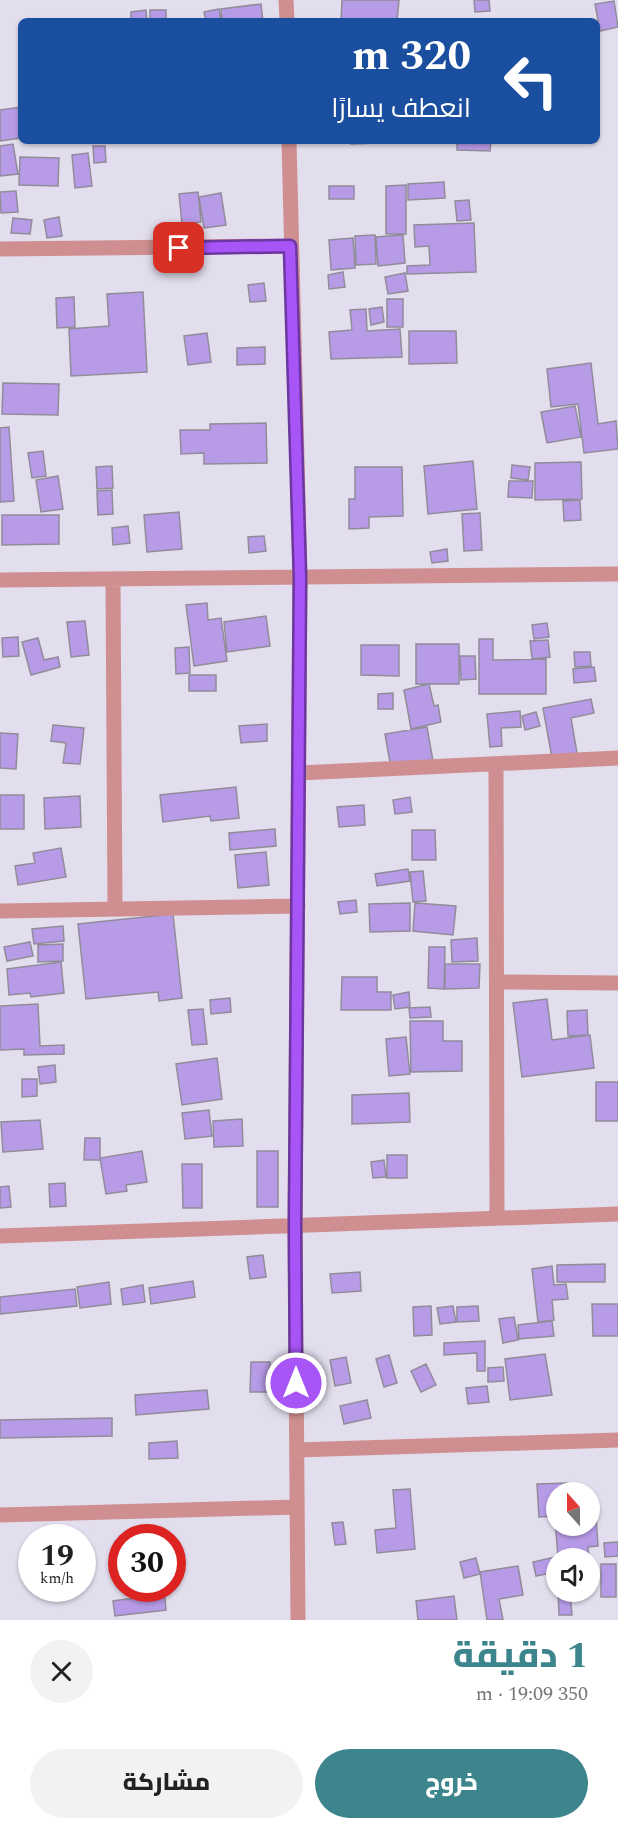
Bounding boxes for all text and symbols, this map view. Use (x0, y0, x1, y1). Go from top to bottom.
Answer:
text: 320 m (352, 25, 471, 88)
icon: left (492, 42, 570, 120)
text: انعطف يسارًا (331, 88, 471, 130)
pin (153, 222, 204, 273)
icon: arrive (162, 231, 195, 264)
position arrow (264, 1351, 328, 1415)
north arrow (546, 1482, 600, 1536)
map controls (546, 1482, 600, 1602)
speed limit sign: 30 (108, 1524, 186, 1602)
text: 19 (40, 1533, 74, 1579)
button: sound (546, 1548, 600, 1602)
text: km/h (40, 1567, 74, 1590)
text: 1 دقيقة (453, 1629, 588, 1684)
button: close (30, 1640, 93, 1703)
text: 350 m · 19:09 (476, 1679, 588, 1709)
button: مشاركة (30, 1749, 303, 1818)
button: خروج (315, 1749, 588, 1818)

